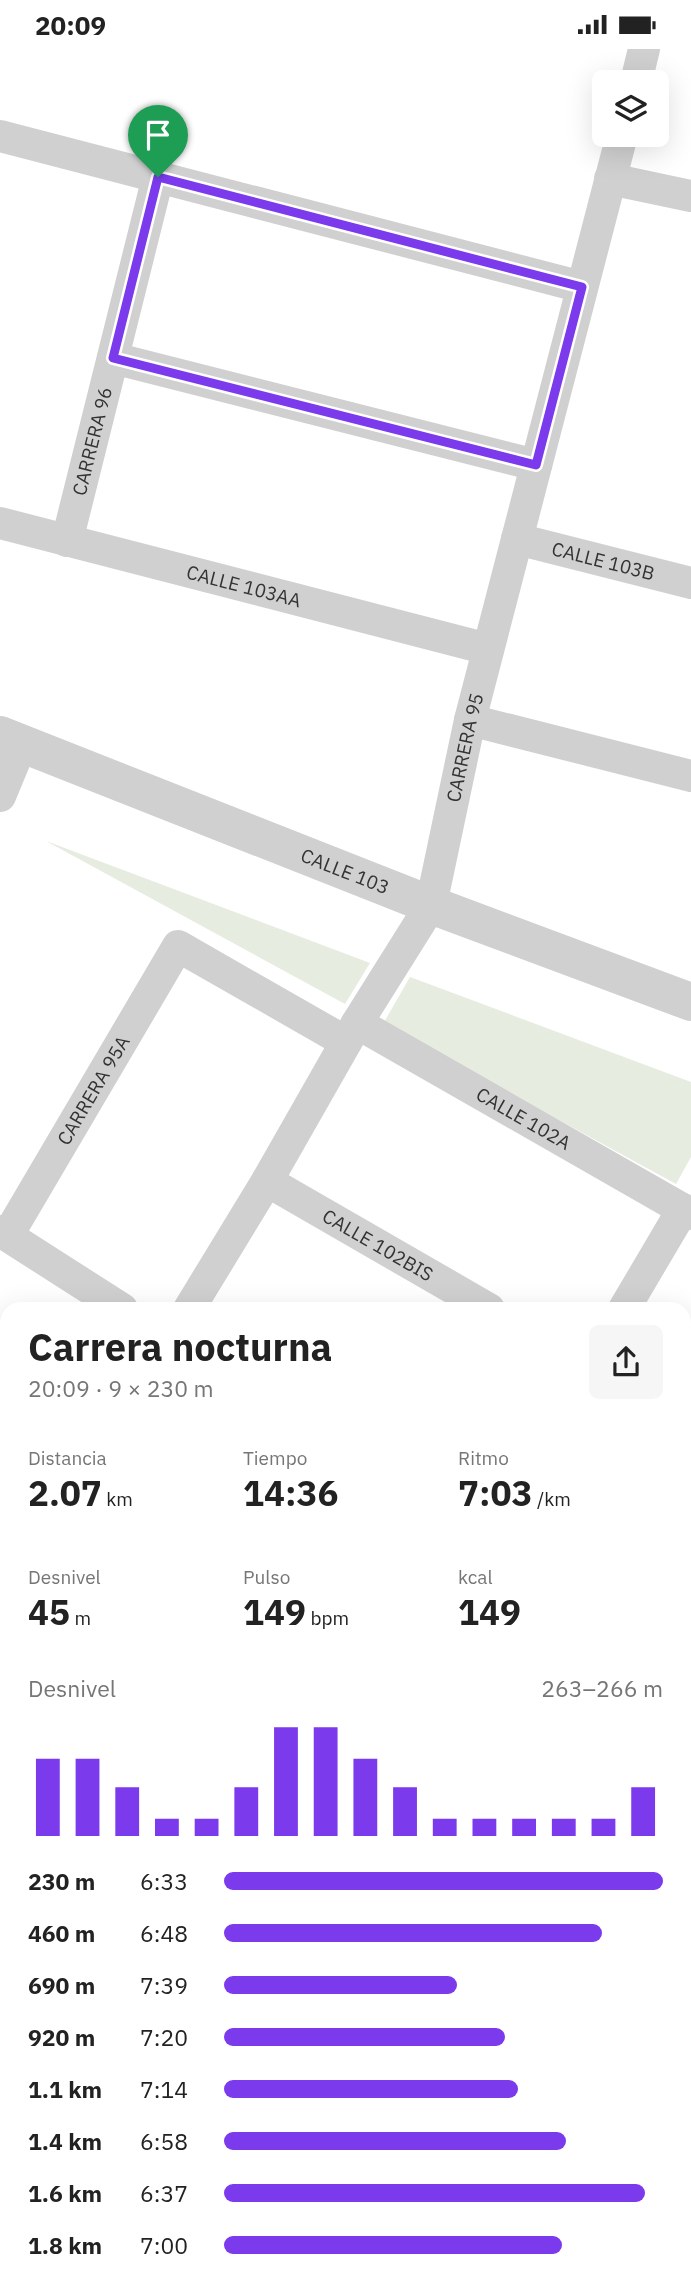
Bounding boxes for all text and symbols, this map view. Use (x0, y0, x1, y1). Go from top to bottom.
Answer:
text: 20:09 (35, 8, 106, 42)
map controls (592, 70, 669, 147)
button: layers (592, 70, 669, 147)
pin (128, 105, 188, 177)
icon: arrive (139, 116, 177, 154)
street label: CARRERA 96 (67, 384, 117, 498)
street label: CALLE 103B (549, 536, 657, 585)
street label: CALLE 103AA (184, 560, 304, 612)
street label: CARRERA 95 (441, 690, 489, 804)
street label: CALLE 103 (298, 843, 393, 899)
street label: CARRERA 95A (52, 1031, 135, 1149)
street label: CALLE 102A (472, 1082, 575, 1155)
street label: CALLE 102BIS (318, 1204, 438, 1286)
text: Carrera nocturna (28, 1322, 332, 1371)
button: share (589, 1325, 663, 1399)
text: 20:09 · 9 × 230 m (28, 1373, 214, 1403)
text: Distancia (28, 1446, 107, 1470)
text: Tiempo (243, 1446, 307, 1470)
text: Ritmo (458, 1446, 509, 1470)
text: 2.07 (28, 1470, 102, 1516)
text: 14:36 (243, 1470, 339, 1516)
text: 7:03 (458, 1470, 533, 1516)
text: km (102, 1487, 133, 1511)
text: /km (533, 1487, 571, 1511)
text: Desnivel (28, 1565, 101, 1589)
text: Pulso (243, 1565, 290, 1589)
text: kcal (458, 1565, 493, 1589)
text: 45 (28, 1589, 70, 1635)
text: 149 (243, 1589, 306, 1635)
text: 149 (458, 1589, 521, 1635)
text: m (70, 1606, 91, 1630)
text: bpm (306, 1606, 349, 1630)
text: Desnivel (28, 1673, 116, 1703)
text: 263–266 m (541, 1673, 663, 1703)
text: 230 m (28, 1866, 95, 1896)
text: 6:33 (140, 1866, 188, 1896)
text: 460 m (28, 1918, 95, 1948)
text: 6:48 (140, 1918, 188, 1948)
text: 690 m (28, 1970, 95, 2000)
text: 7:39 (140, 1970, 188, 2000)
text: 920 m (28, 2022, 95, 2052)
text: 7:20 (140, 2022, 188, 2052)
text: 1.1 km (28, 2074, 102, 2104)
text: 7:14 (140, 2074, 188, 2104)
text: 1.4 km (28, 2126, 102, 2156)
text: 6:58 (140, 2126, 188, 2156)
text: 1.6 km (28, 2178, 102, 2208)
text: 6:37 (140, 2178, 188, 2208)
text: 1.8 km (28, 2230, 102, 2260)
text: 7:00 (140, 2230, 188, 2260)

